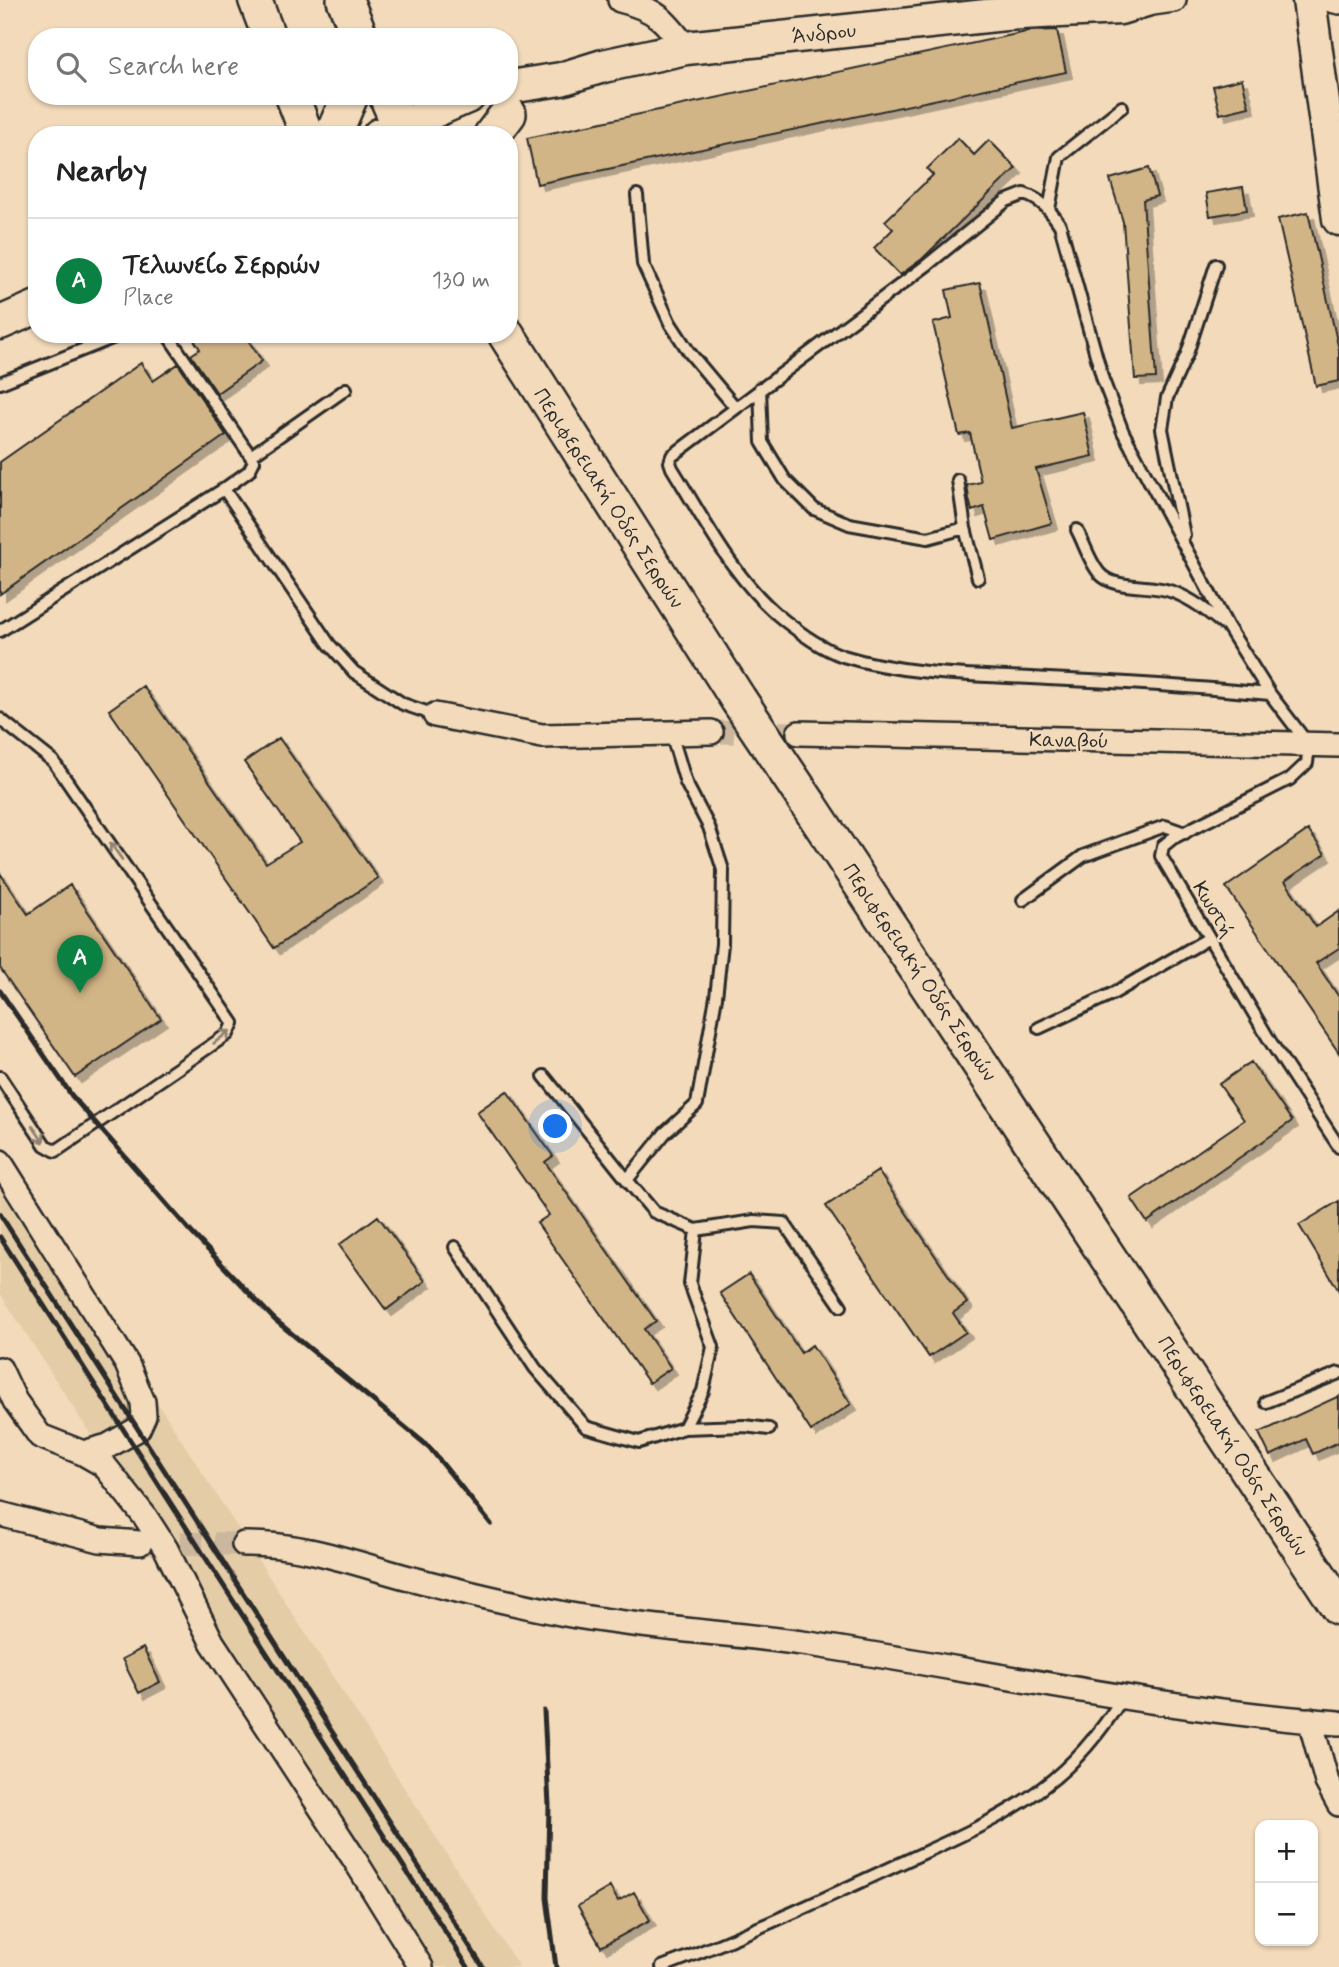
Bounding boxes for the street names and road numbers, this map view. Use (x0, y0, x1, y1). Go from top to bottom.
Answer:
street label: Άνδρου (791, 17, 858, 51)
street label: Περιφερειακή Οδός Σερρών (526, 383, 690, 614)
street label: Καναβού (1029, 726, 1109, 756)
street label: Περιφερειακή Οδός Σερρών (836, 858, 1003, 1087)
street label: Κωστή (1185, 876, 1241, 943)
street label: Περιφερειακή Οδός Σερρών (1150, 1331, 1314, 1562)

